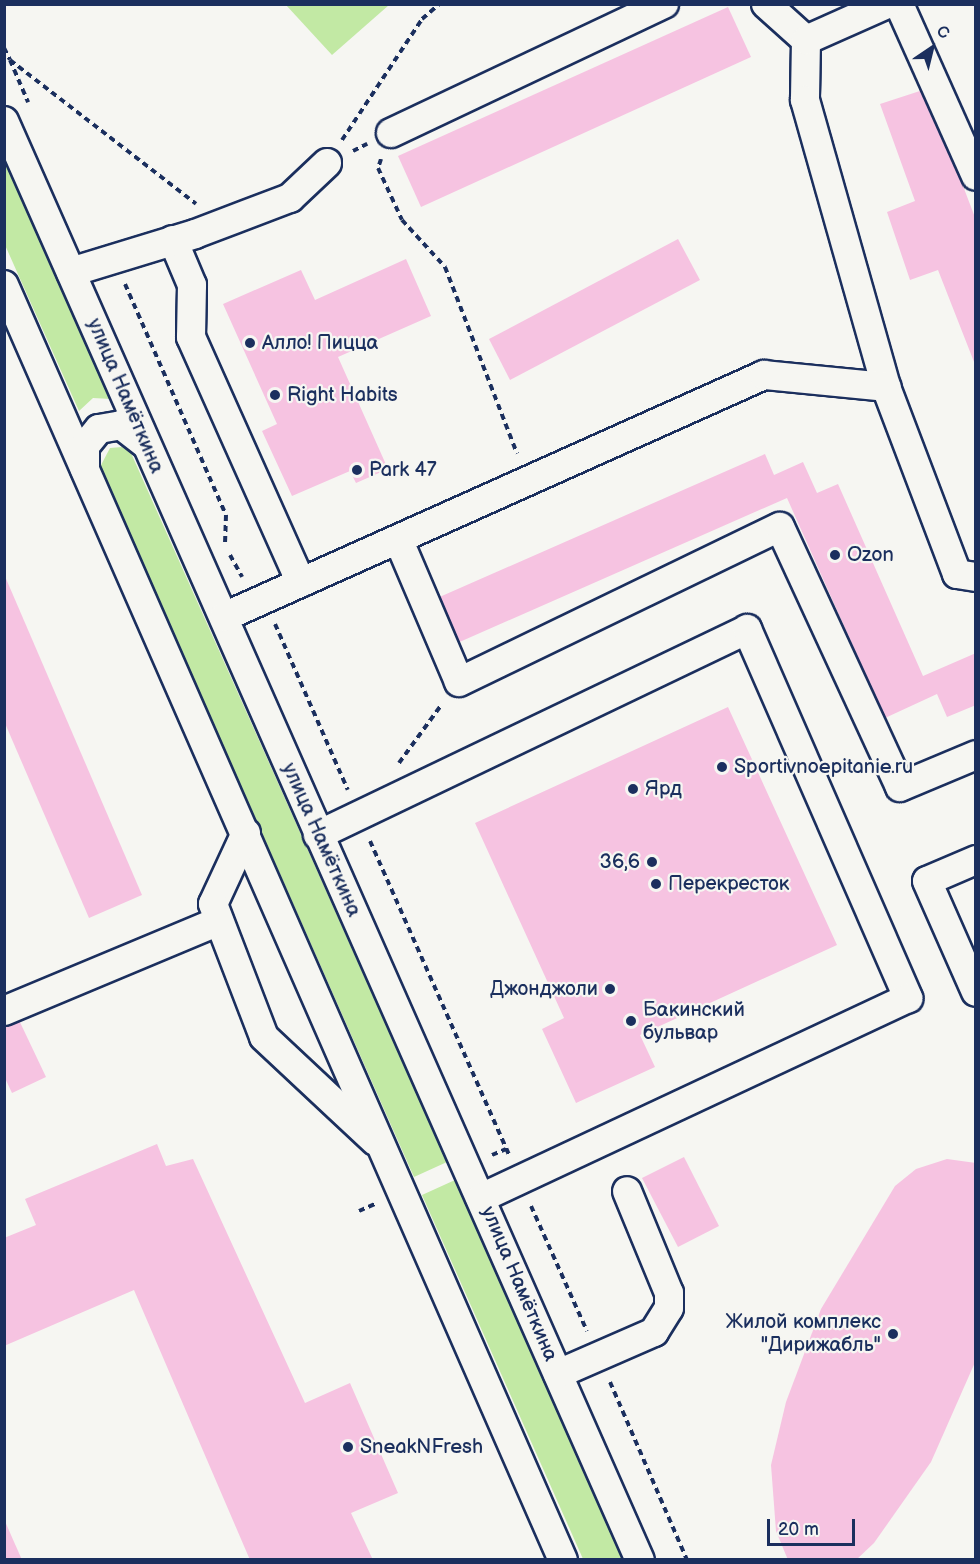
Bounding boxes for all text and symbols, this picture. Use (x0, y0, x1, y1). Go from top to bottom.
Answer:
north arrow (902, 18, 962, 78)
text: С (933, 22, 953, 44)
street label: улица Намёткина (82, 315, 168, 477)
place label: Алло! Пицца (262, 331, 378, 355)
marker: Алло! Пицца (243, 336, 257, 350)
place label: Right Habits (287, 383, 398, 407)
marker: Right Habits (268, 388, 282, 402)
place label: Park 47 (369, 458, 437, 482)
marker: Park 47 (350, 463, 364, 477)
place label: Ozon (847, 543, 894, 567)
marker: Ozon (828, 548, 842, 562)
place label: Sportivnoepitanie.ru (734, 755, 913, 779)
street label: улица Намёткина (276, 759, 366, 921)
marker: Sportivnoepitanie.ru (715, 760, 729, 774)
place label: Ярд (645, 777, 682, 801)
marker: Ярд (626, 782, 640, 796)
place label: 36,6 (600, 850, 640, 874)
marker: 36,6 (645, 855, 659, 869)
place label: Перекресток (668, 872, 789, 896)
marker: Перекресток (649, 877, 663, 891)
place label: Джонджоли (490, 977, 598, 1001)
marker: Джонджоли (603, 982, 617, 996)
place label: Бакинский бульвар (643, 998, 745, 1045)
marker: Бакинский бульвар (624, 1014, 638, 1028)
street label: улица Намёткина (476, 1203, 562, 1365)
place label: Жилой комплекс "Дирижабль" (726, 1310, 881, 1357)
marker: Жилой комплекс "Дирижабль" (886, 1327, 900, 1341)
place label: SneakNFresh (360, 1435, 483, 1459)
marker: SneakNFresh (341, 1440, 355, 1454)
scale bar (770, 1507, 858, 1545)
text: 20 m (778, 1519, 819, 1540)

